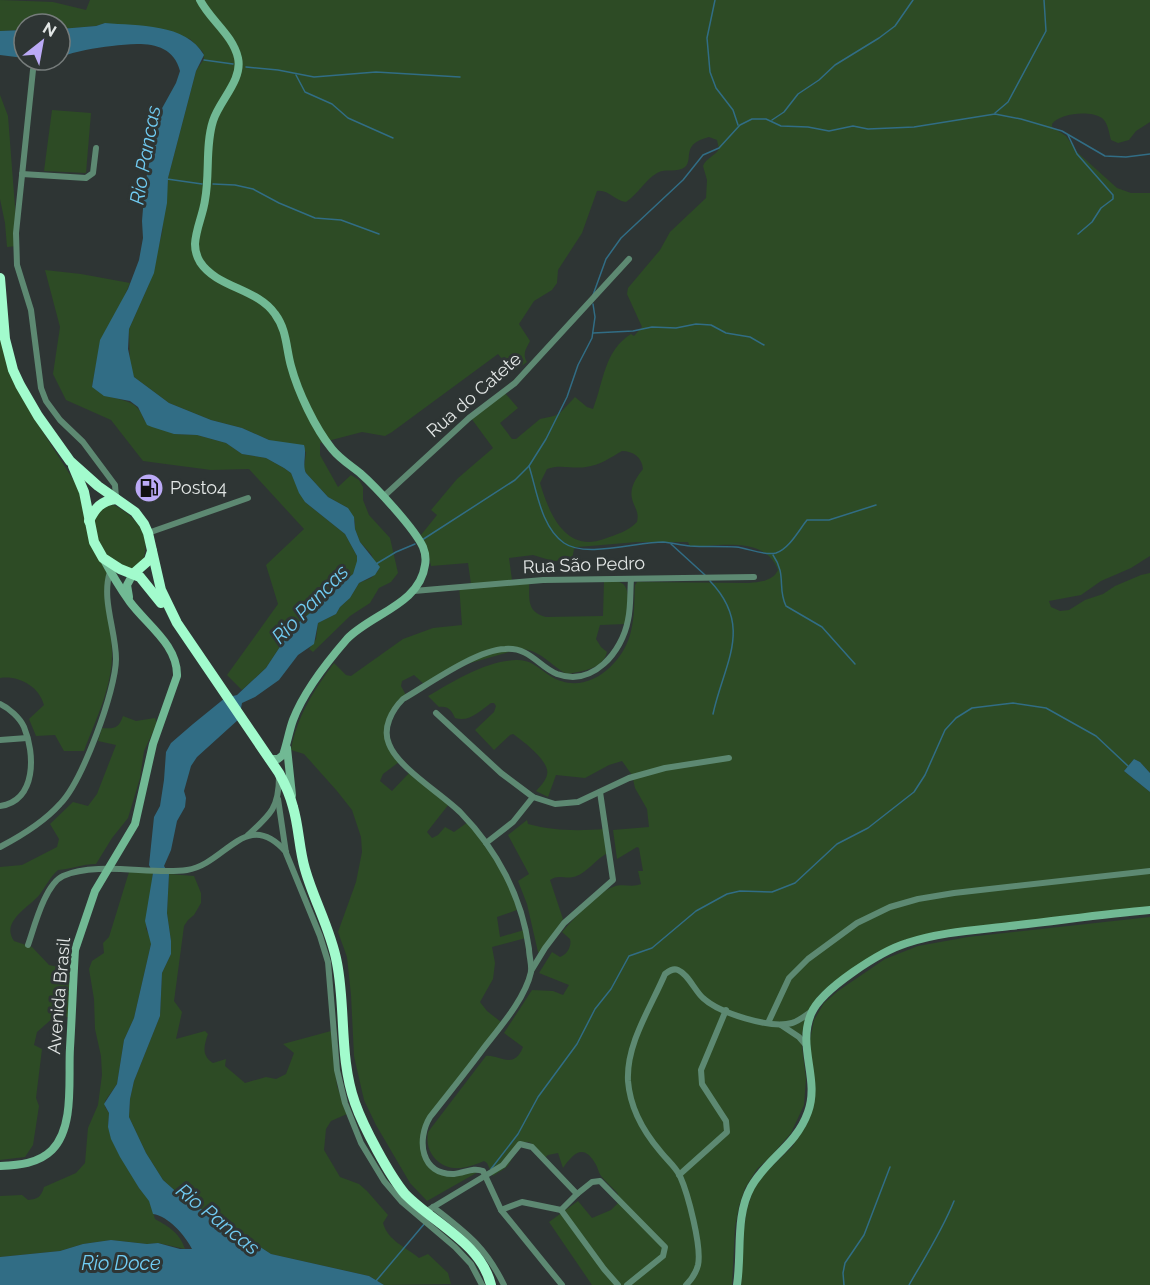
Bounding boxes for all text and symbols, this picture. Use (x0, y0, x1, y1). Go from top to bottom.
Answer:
north arrow (12, 12, 72, 72)
text: N (39, 18, 60, 41)
water label: Rio Pancas (124, 103, 166, 206)
street label: Rua do Catete (422, 348, 525, 441)
fuel station icon: Posto4 (133, 472, 165, 504)
place label: Posto4 (170, 477, 227, 498)
street label: Rua São Pedro (523, 552, 646, 577)
water label: Rio Pancas (267, 559, 354, 648)
street label: Avenida Brasil (43, 937, 74, 1055)
water label: Rio Pancas (172, 1178, 265, 1260)
water label: Rio Doce (81, 1251, 161, 1275)

